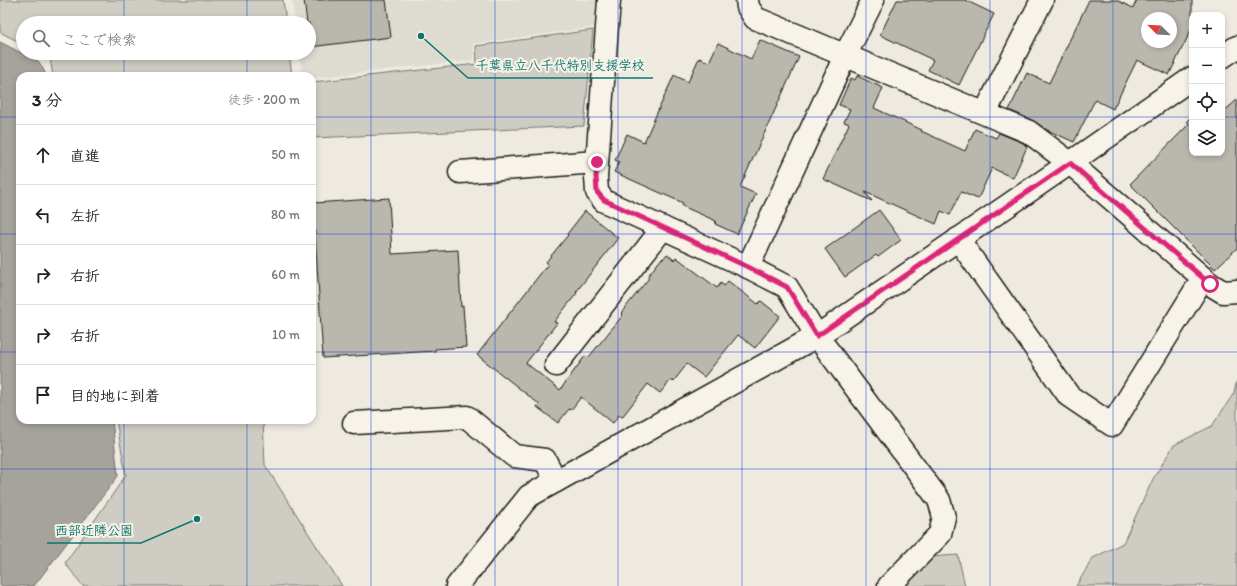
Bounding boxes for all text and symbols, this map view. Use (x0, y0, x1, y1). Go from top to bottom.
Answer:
north arrow (1141, 12, 1177, 48)
map controls (1189, 12, 1225, 156)
button: + (1189, 12, 1225, 48)
search box (16, 16, 316, 60)
icon: search (30, 27, 52, 49)
text: ここで検索 (62, 31, 137, 49)
button: − (1189, 48, 1225, 84)
callout: 千葉県立八千代特別支援学校 (468, 53, 653, 78)
text: 千葉県立八千代特別支援学校 (475, 58, 645, 73)
button: locate (1189, 84, 1225, 120)
text: 3 分 (32, 90, 62, 110)
text: 徒歩 · 200 m (228, 92, 300, 107)
button: layers (1189, 120, 1225, 156)
icon: ahead (32, 144, 54, 166)
text: 直進 (70, 147, 100, 165)
text: 50 m (271, 147, 300, 162)
route end (588, 153, 606, 171)
icon: left (32, 204, 54, 226)
text: 左折 (70, 207, 100, 225)
text: 80 m (271, 207, 300, 222)
icon: right (32, 264, 54, 286)
text: 右折 (70, 267, 100, 285)
text: 60 m (271, 267, 300, 282)
route start (1201, 275, 1219, 293)
icon: right (32, 324, 54, 346)
text: 右折 (70, 327, 100, 345)
text: 10 m (272, 327, 300, 342)
icon: arrive (32, 384, 54, 406)
text: 目的地に到着 (70, 387, 160, 405)
callout: 西部近隣公園 (47, 518, 141, 543)
text: 西部近隣公園 (55, 523, 133, 538)

